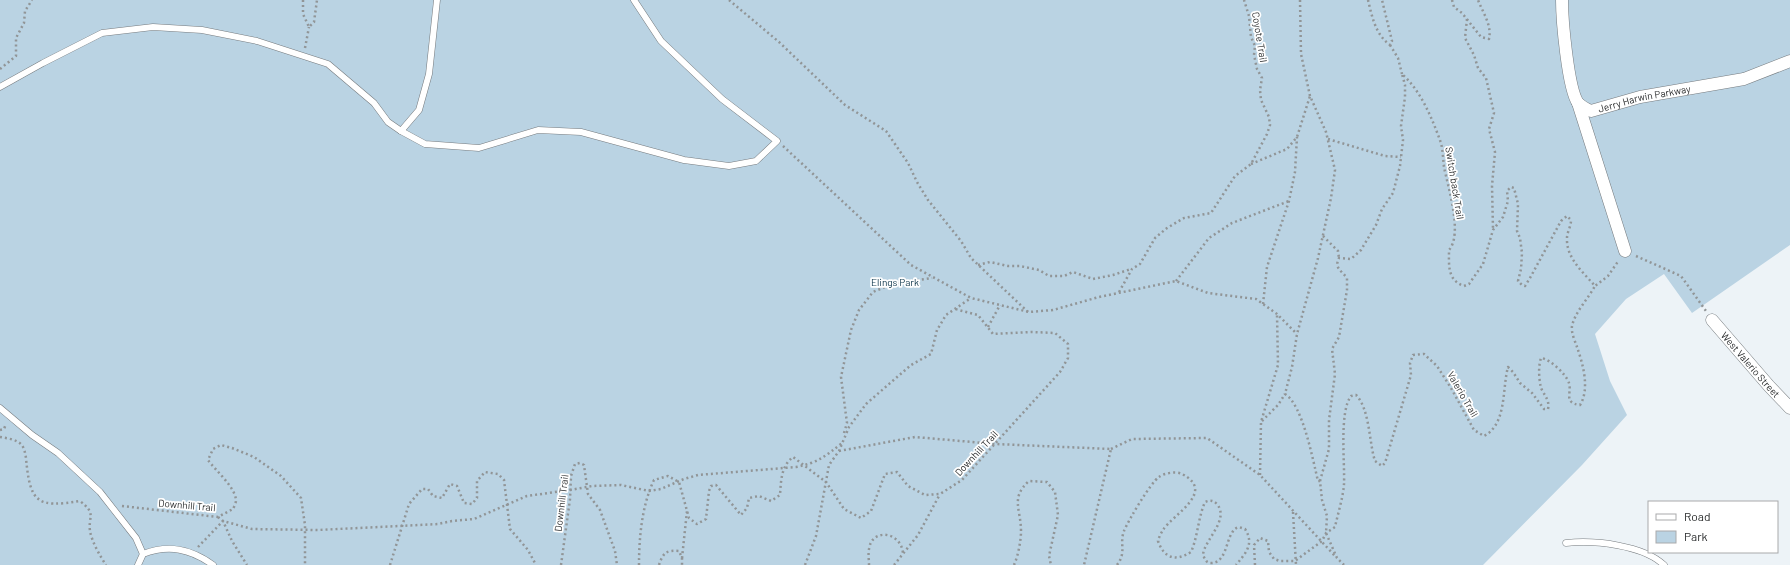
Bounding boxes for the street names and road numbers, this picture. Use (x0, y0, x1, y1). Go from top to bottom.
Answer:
street label: Coyote Trail (1250, 11, 1270, 63)
street label: Jerry Harwin Parkway (1597, 82, 1692, 115)
street label: Switch back Trail (1443, 146, 1467, 220)
street label: West Valerio Street (1719, 329, 1783, 400)
street label: Valerio Trail (1445, 369, 1481, 419)
street label: Downhill Trail (952, 428, 1000, 478)
street label: Downhill Trail (552, 474, 570, 532)
street label: Downhill Trail (158, 497, 216, 513)

